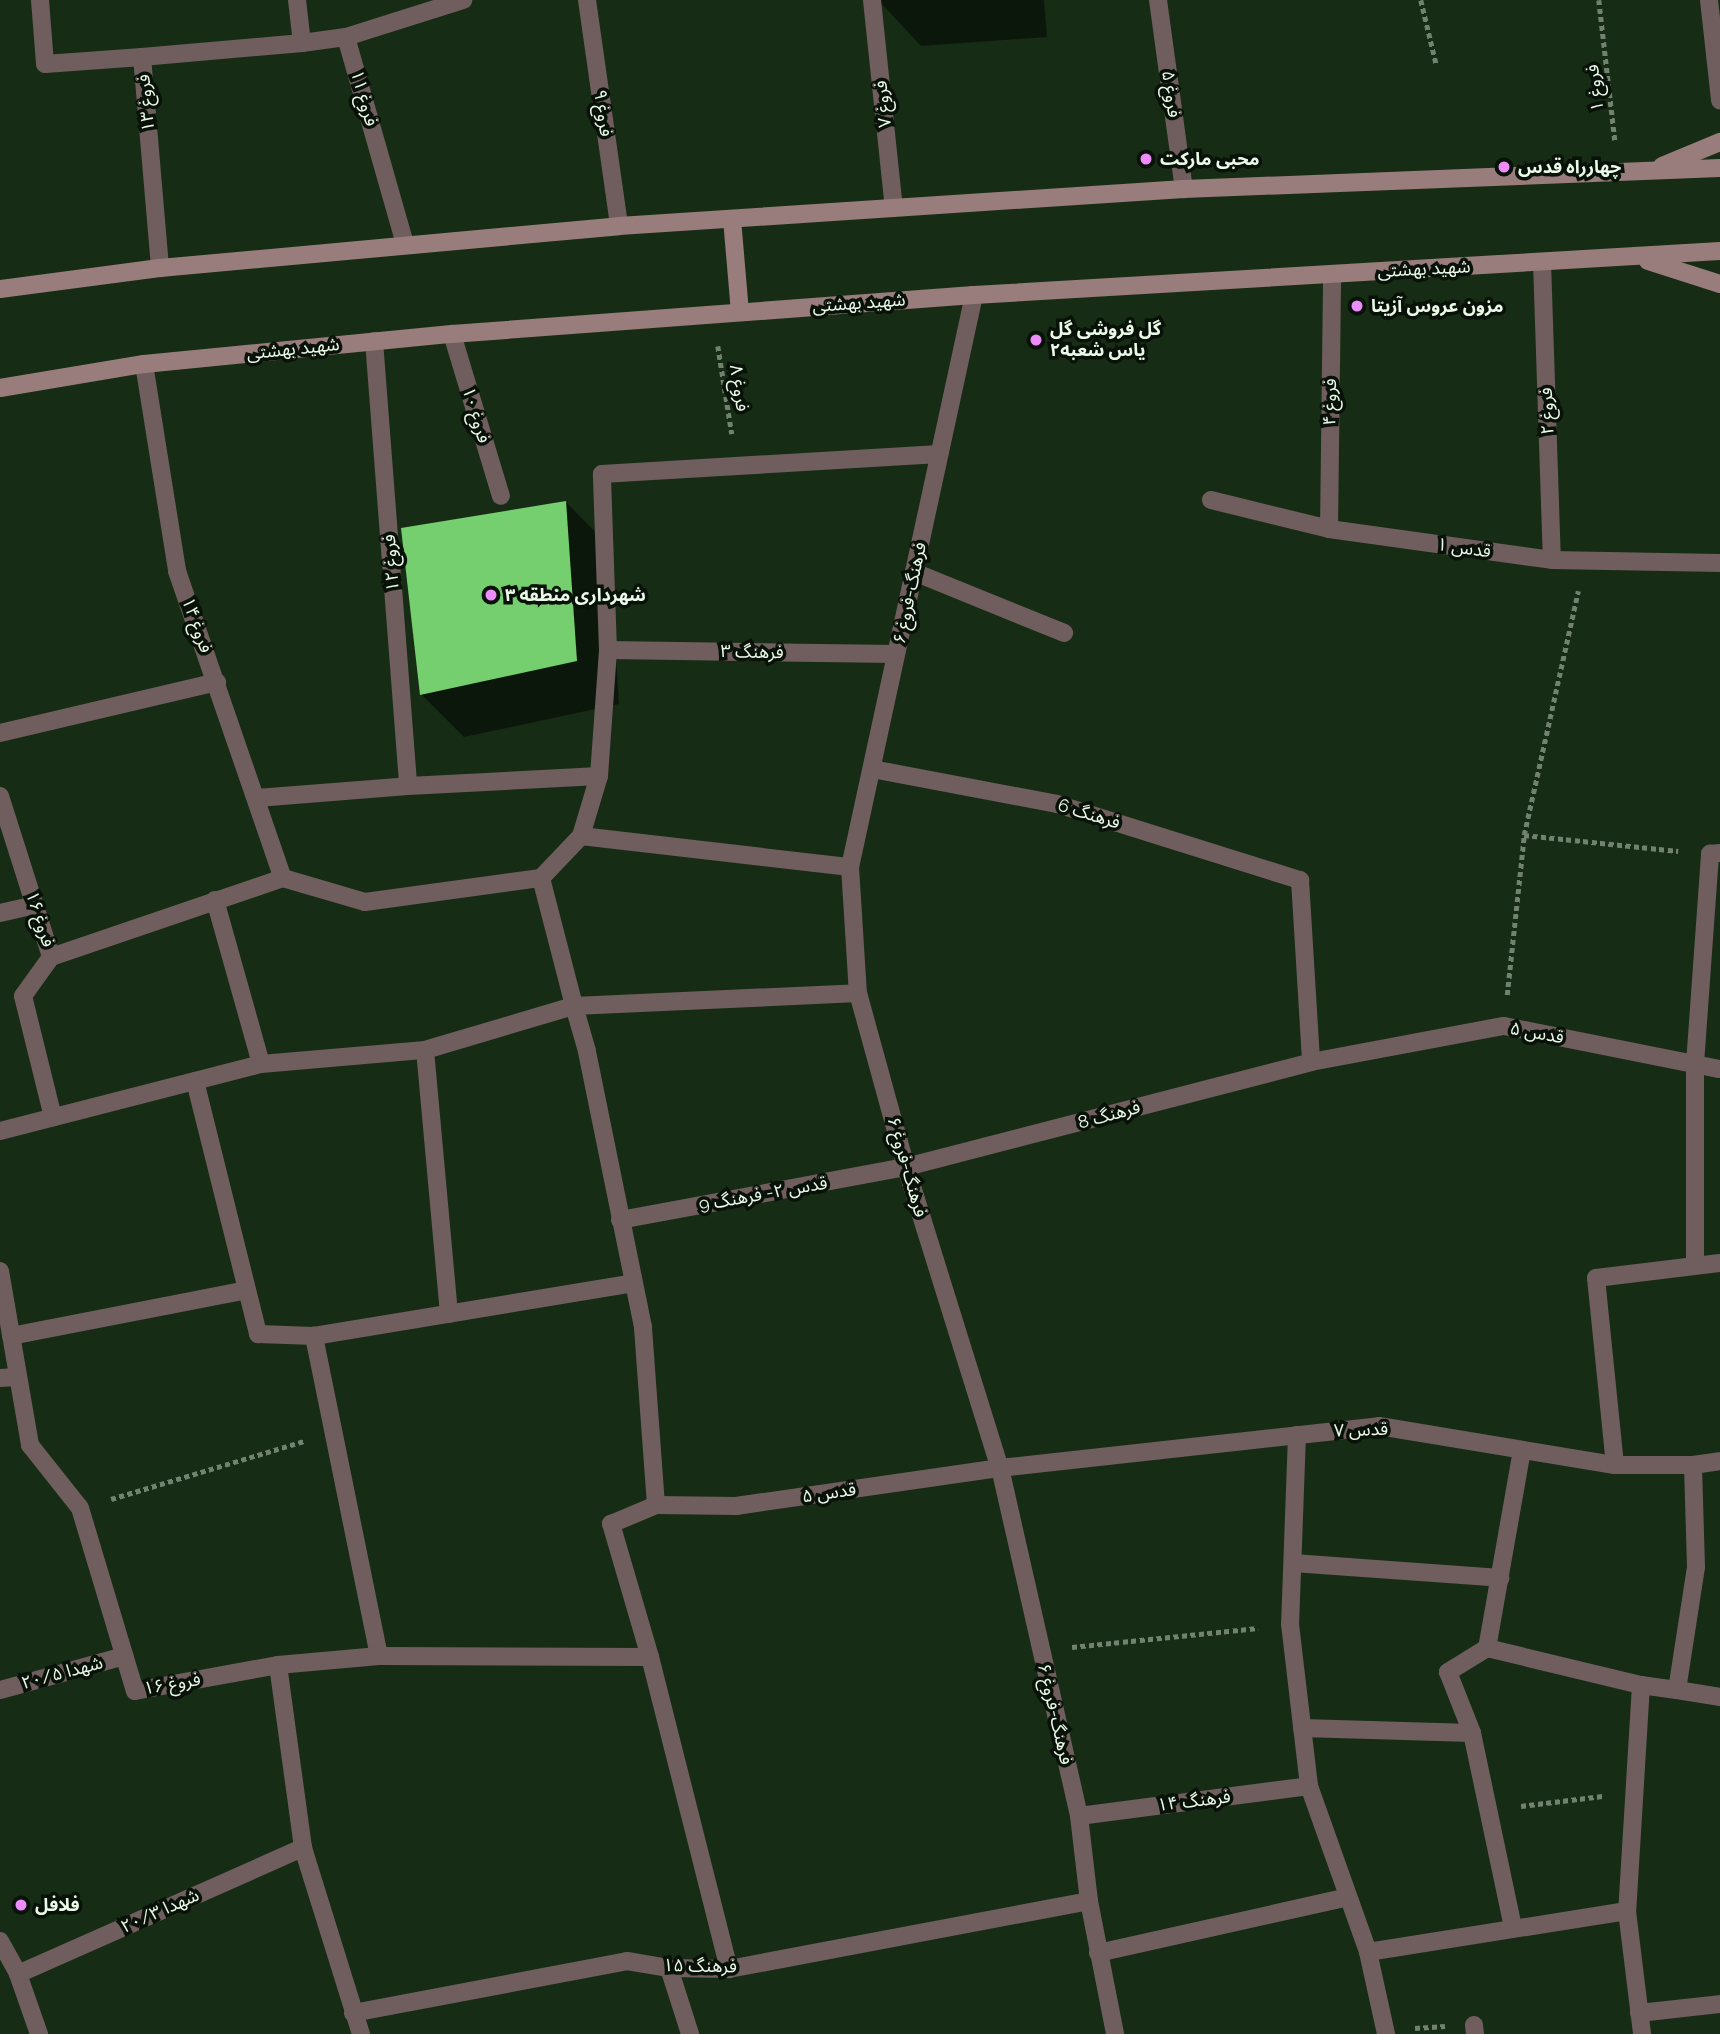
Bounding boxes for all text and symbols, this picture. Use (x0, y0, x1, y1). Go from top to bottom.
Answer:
street label: فروغ ۱ (1581, 63, 1609, 113)
street label: فروغ ۱۱ (346, 67, 382, 129)
street label: فروغ ۵ (1157, 69, 1185, 119)
street label: فروغ ۱۳ (133, 73, 159, 133)
street label: فروغ ۷ (870, 79, 896, 129)
street label: فروغ ۹ (589, 88, 617, 138)
place label: محبی مارکت (1160, 148, 1259, 170)
marker: محبی مارکت (1138, 151, 1154, 167)
place label: چهارراه قدس (1518, 156, 1621, 178)
marker: چهارراه قدس (1496, 159, 1512, 175)
street label: شهید بهشتی (1377, 256, 1471, 282)
street label: شهید بهشتی (812, 289, 906, 317)
place label: مزون عروس آزیتا (1371, 295, 1504, 317)
marker: مزون عروس آزیتا (1349, 298, 1365, 314)
place label: گل فروشی گل یاس شعبه۲ (1050, 319, 1161, 362)
marker: گل فروشی گل یاس شعبه۲ (1028, 332, 1044, 348)
street label: شهید بهشتی (245, 333, 341, 365)
street label: فروغ ۸ (725, 363, 753, 413)
street label: فروغ ۴ (1319, 378, 1341, 426)
street label: فروغ ۱۰ (457, 384, 495, 446)
street label: فروغ ۲ (1535, 387, 1559, 435)
street label: فروغ ۱۲ (378, 534, 404, 592)
street label: قدس ۱ (1436, 534, 1492, 562)
street label: فرهنگ-فروغ ۶ (889, 540, 931, 646)
place label: شهرداری منطقه ۳ (505, 584, 646, 606)
marker: شهرداری منطقه ۳ (483, 587, 499, 603)
street label: فروغ ۱۴ (177, 594, 217, 656)
street label: فرهنگ ۳ (720, 641, 784, 663)
street label: فرهنگ 6 (1055, 794, 1123, 834)
street label: فروغ ۱۶ (21, 888, 59, 950)
street label: قدس ۵ (1508, 1018, 1566, 1048)
street label: فرهنگ 8 (1075, 1096, 1143, 1134)
street label: فرهنگ-فروغ ۶ (882, 1114, 932, 1220)
street label: قدس ۲- فرهنگ 9 (697, 1172, 829, 1216)
street label: قدس ۷ (1334, 1418, 1388, 1442)
street label: قدس ۵ (801, 1479, 857, 1507)
street label: شهدا ۲۰/۵ (19, 1652, 105, 1694)
street label: فرهنگ-فروغ ۶ (1033, 1661, 1077, 1767)
street label: فروغ ۱۶ (142, 1668, 202, 1700)
street label: فرهنگ ۱۴ (1156, 1786, 1232, 1816)
street label: شهدا ۲۰/۳ (117, 1884, 203, 1938)
place label: فلافل (35, 1894, 80, 1916)
marker: فلافل (13, 1897, 29, 1913)
street label: فرهنگ ۱۵ (663, 1955, 737, 1977)

